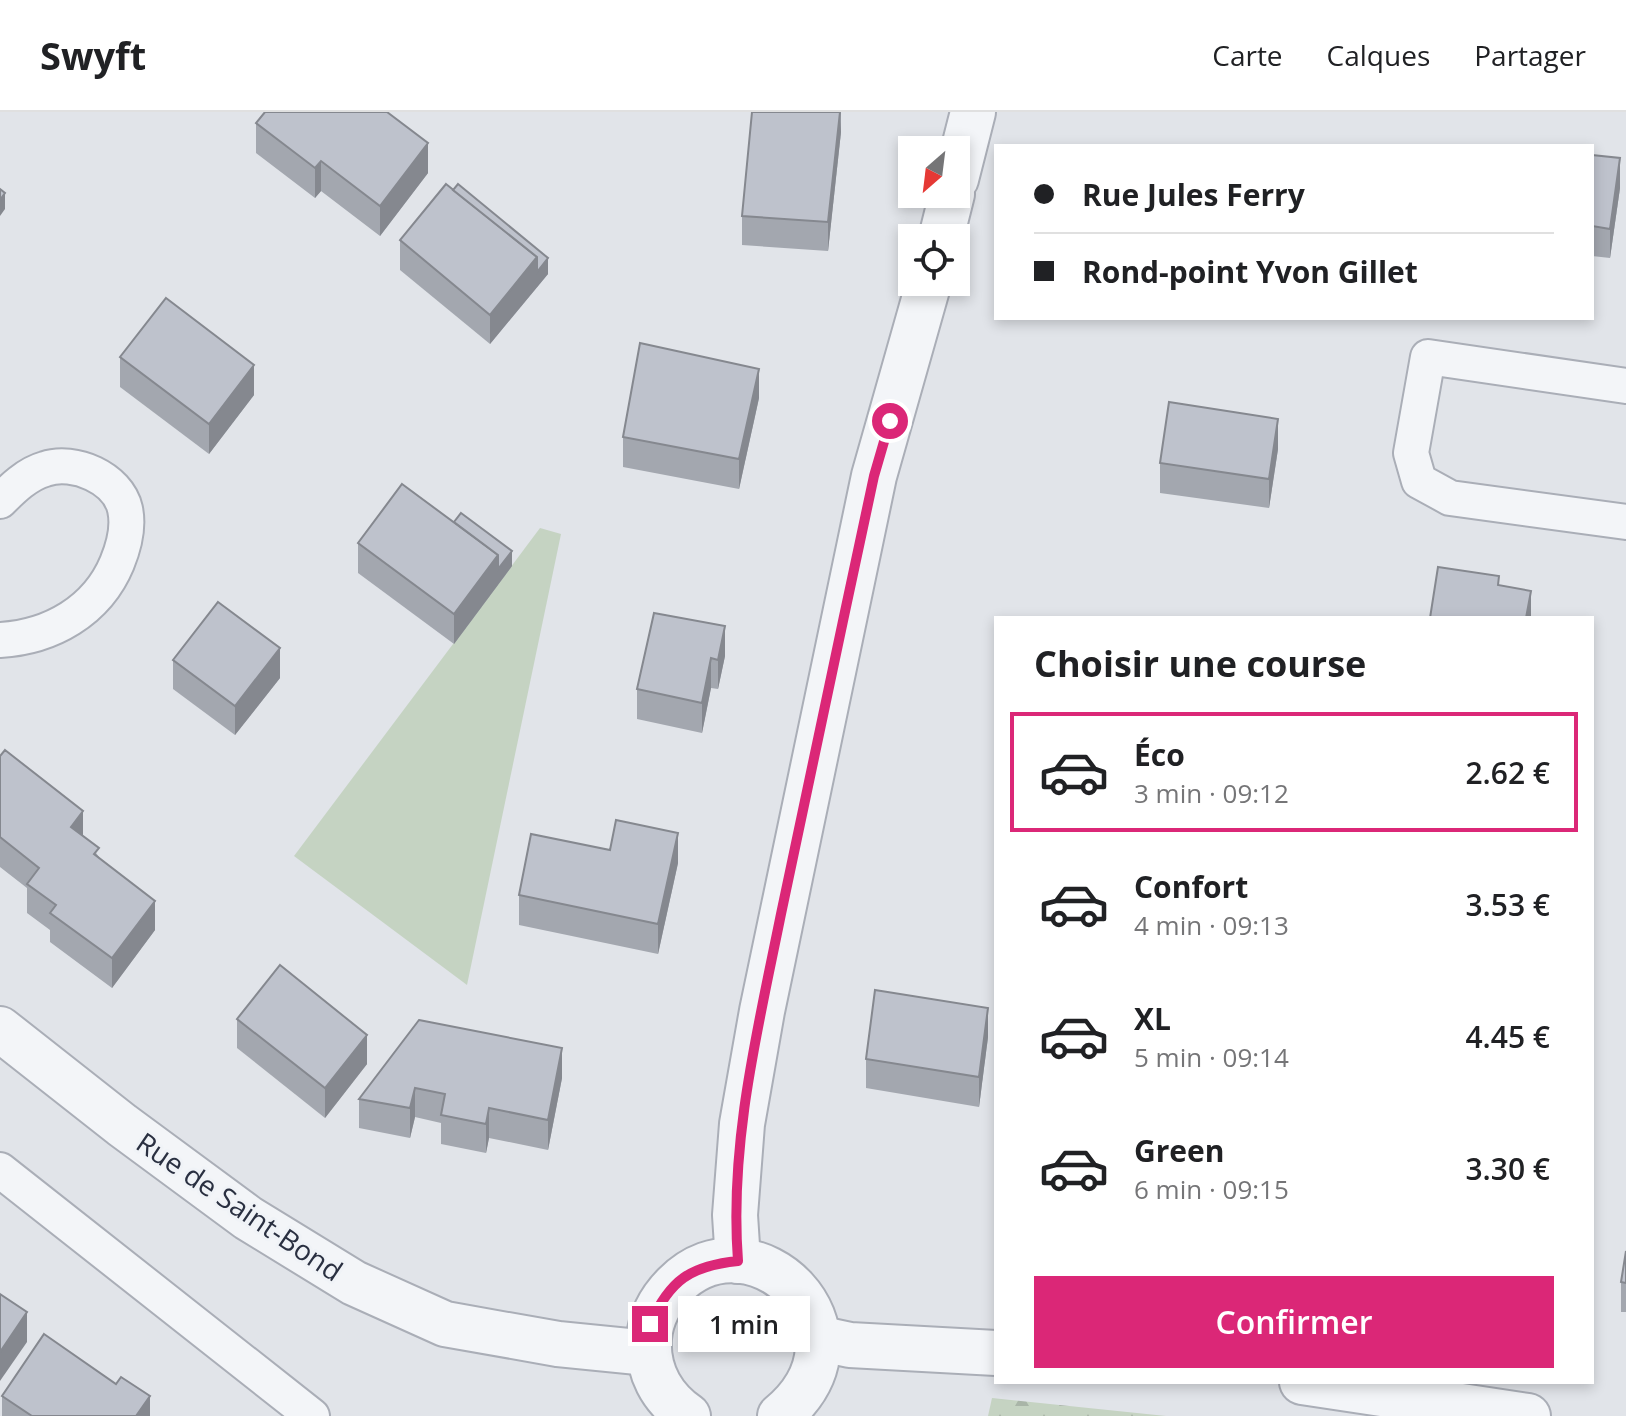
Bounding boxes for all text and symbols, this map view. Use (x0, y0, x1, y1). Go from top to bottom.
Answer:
text: Swyft (40, 29, 146, 81)
text: Carte (1212, 36, 1283, 74)
text: Calques (1327, 36, 1430, 74)
text: Partager (1474, 36, 1586, 74)
north arrow (898, 136, 970, 208)
map controls (898, 136, 970, 296)
text: Rue Jules Ferry (1082, 174, 1305, 215)
button: locate (898, 224, 970, 296)
text: Rond-point Yvon Gillet (1082, 251, 1418, 292)
route start (872, 403, 908, 439)
text: Choisir une course (1034, 639, 1366, 688)
text: Éco (1134, 734, 1185, 775)
icon: car (1038, 736, 1110, 808)
text: 2.62 € (1465, 752, 1550, 793)
text: 3 min · 09:12 (1134, 775, 1289, 811)
text: Confort (1134, 866, 1248, 907)
icon: car (1038, 868, 1110, 940)
text: 3.53 € (1465, 884, 1550, 925)
text: 4 min · 09:13 (1134, 907, 1289, 943)
text: XL (1134, 998, 1171, 1039)
icon: car (1038, 1000, 1110, 1072)
text: 4.45 € (1465, 1016, 1550, 1057)
text: 5 min · 09:14 (1134, 1039, 1289, 1075)
street label: Rue de Saint-Bond (129, 1123, 351, 1289)
text: Green (1134, 1130, 1225, 1171)
icon: car (1038, 1132, 1110, 1204)
text: 3.30 € (1465, 1148, 1550, 1189)
text: 6 min · 09:15 (1134, 1171, 1289, 1207)
button: Confirmer (1034, 1276, 1554, 1368)
callout: 1 min (678, 1296, 810, 1352)
route end (632, 1306, 668, 1342)
text: 1 min (709, 1306, 779, 1342)

